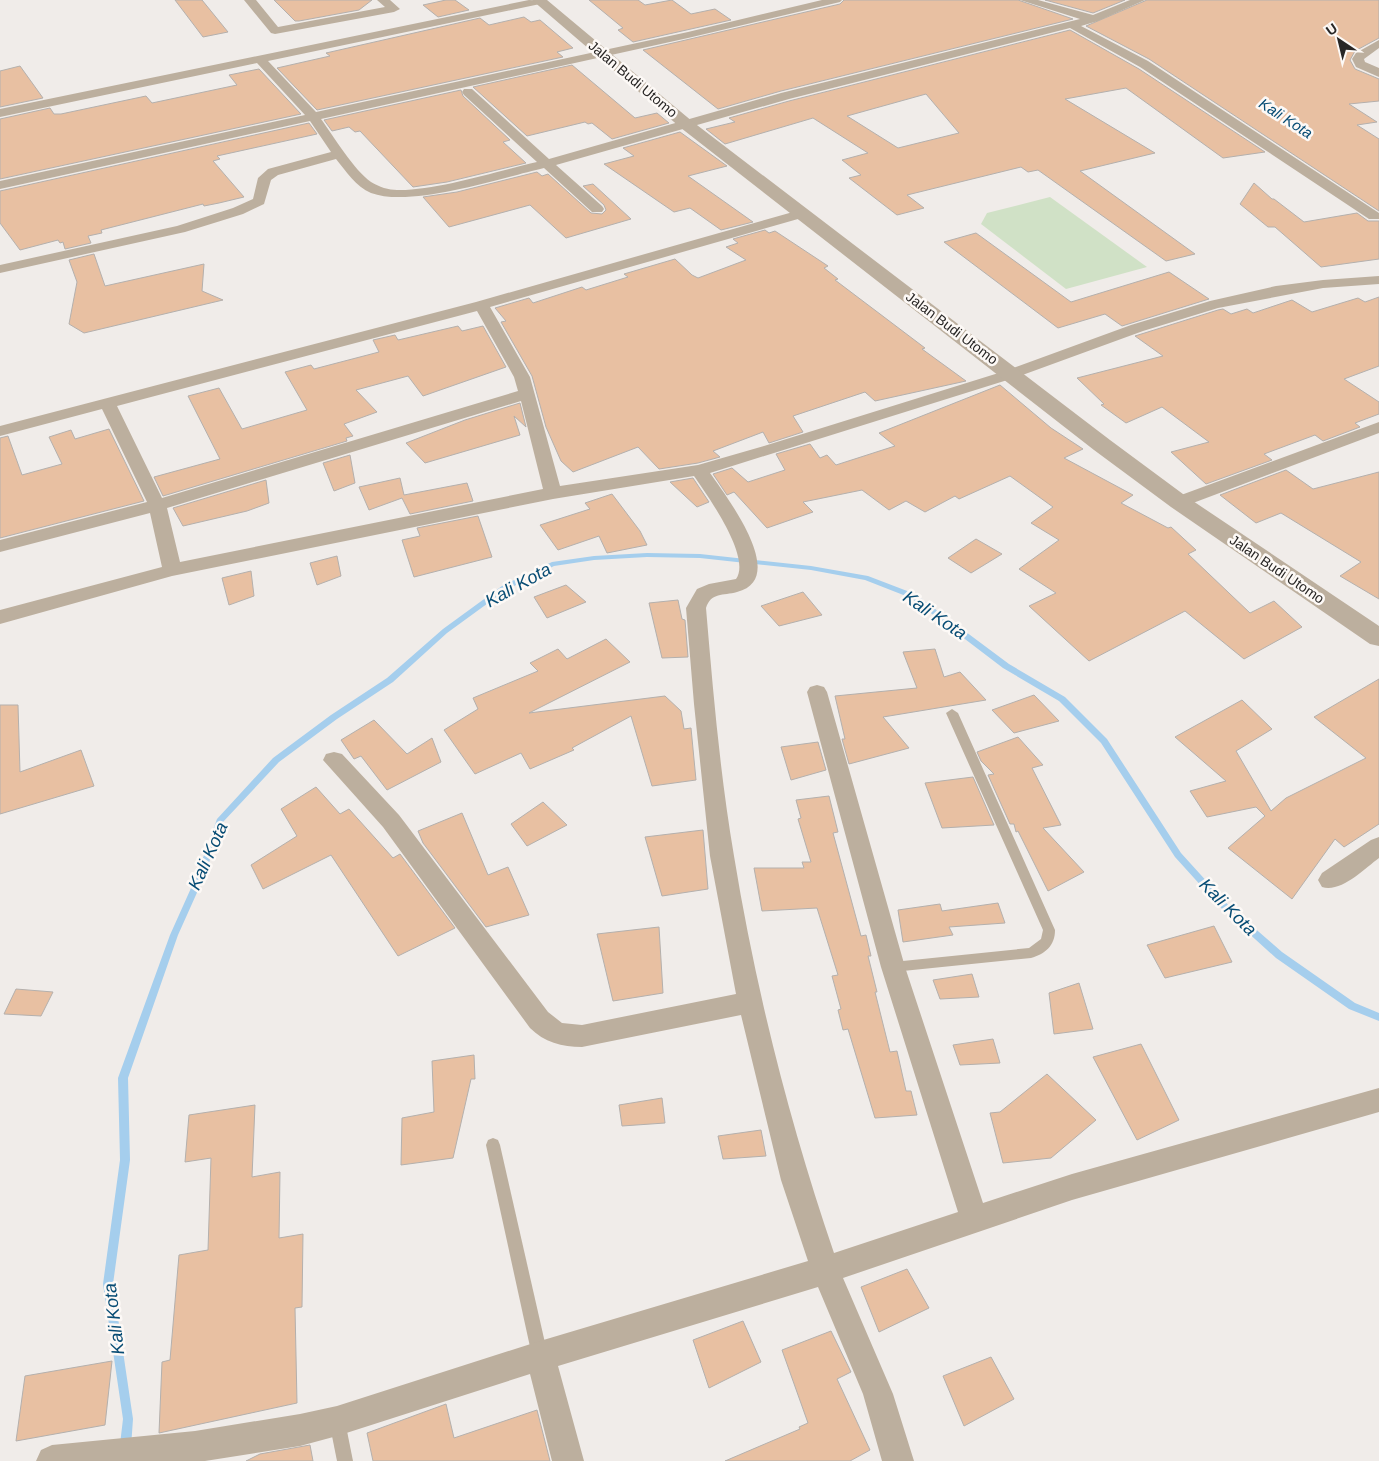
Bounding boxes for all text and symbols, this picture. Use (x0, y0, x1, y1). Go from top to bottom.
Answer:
north arrow (1314, 15, 1364, 65)
text: U (1323, 20, 1340, 39)
street label: Jalan Budi Utomo (586, 37, 681, 121)
water label: Kali Kota (1256, 95, 1316, 141)
street label: Jalan Budi Utomo (903, 288, 1001, 368)
street label: Jalan Budi Utomo (1227, 531, 1327, 607)
water label: Kali Kota (482, 559, 554, 611)
water label: Kali Kota (900, 587, 970, 643)
water label: Kali Kota (184, 819, 232, 893)
water label: Kali Kota (1195, 874, 1261, 940)
water label: Kali Kota (100, 1282, 128, 1356)

